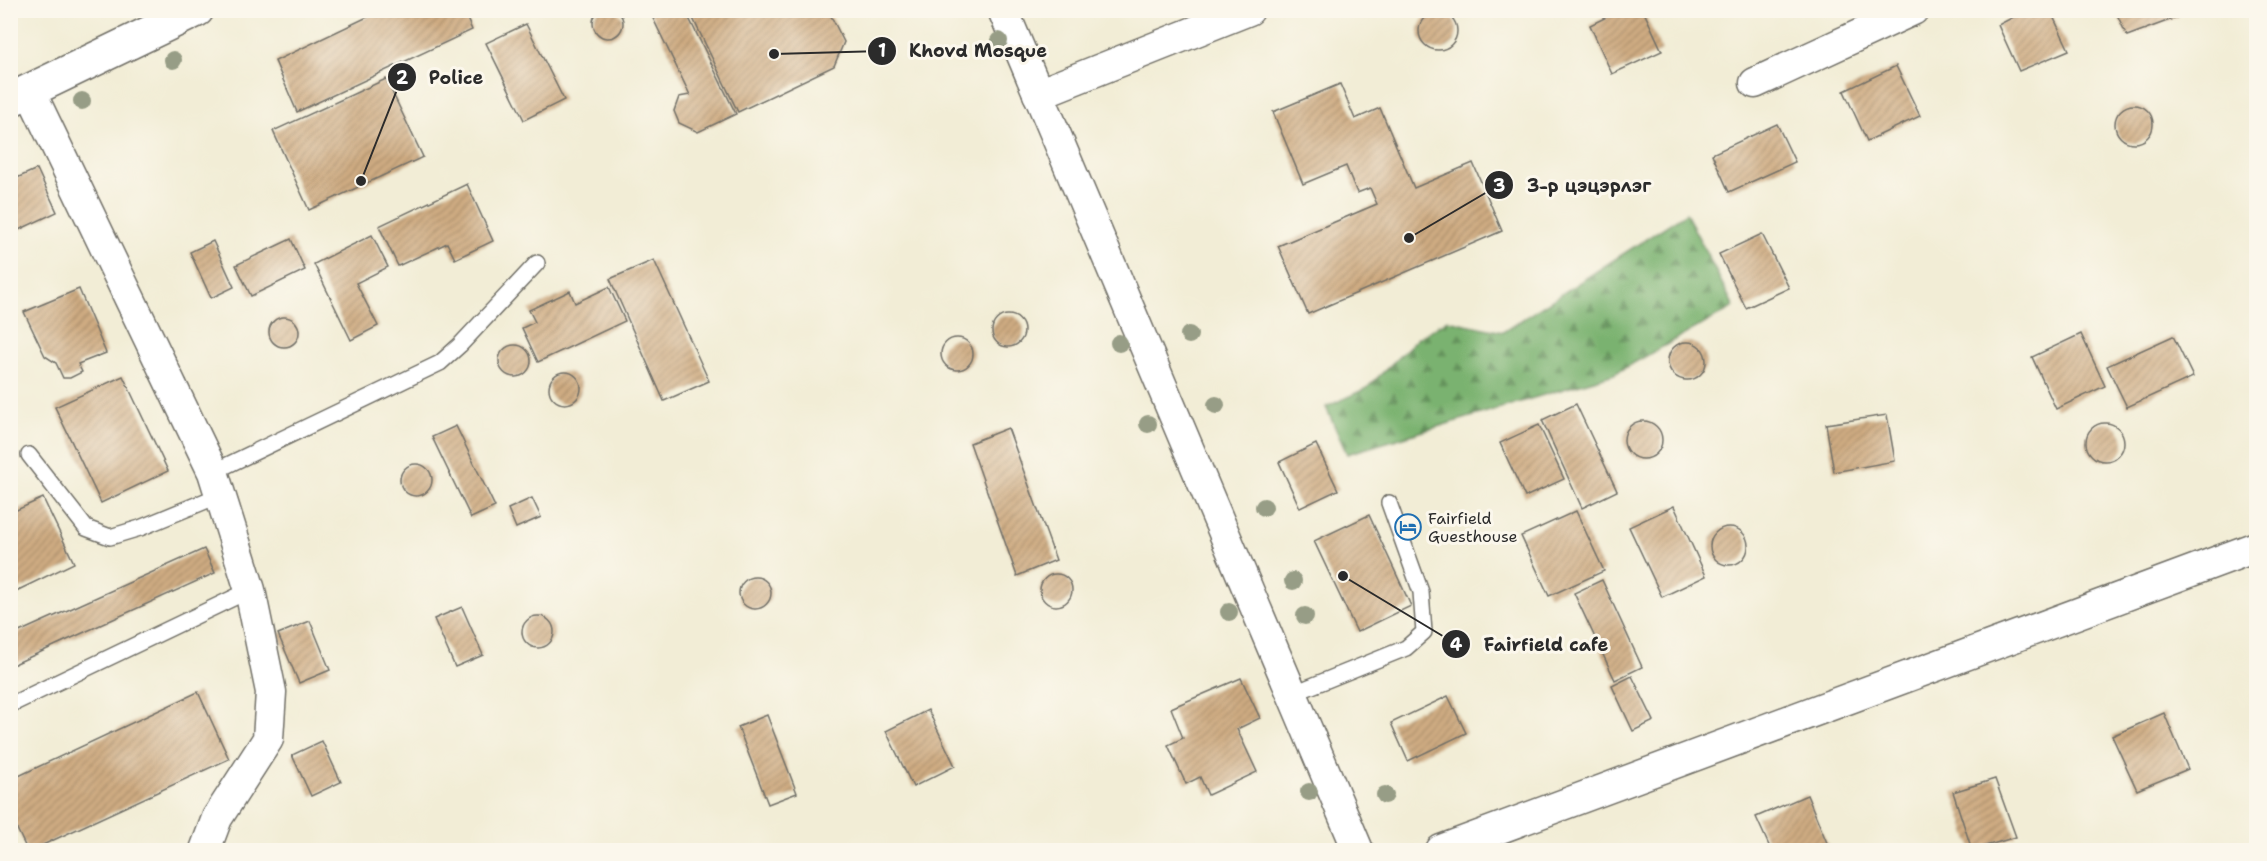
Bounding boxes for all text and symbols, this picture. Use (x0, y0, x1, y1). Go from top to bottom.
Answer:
callout: Khovd Mosque (867, 33, 1059, 69)
text: 1 (878, 39, 886, 63)
text: Khovd Mosque (909, 39, 1047, 63)
callout: Police (387, 59, 495, 95)
text: 2 (396, 66, 409, 90)
text: Police (429, 66, 483, 90)
callout: 3-р цэцэрлэг (1484, 167, 1663, 203)
text: 3 (1493, 174, 1505, 198)
text: 3-р цэцэрлэг (1527, 174, 1652, 198)
place label: Fairfield Guesthouse (1428, 508, 1518, 547)
hotel icon: Fairfield Guesthouse (1393, 512, 1423, 542)
callout: Fairfield cafe (1441, 626, 1620, 662)
text: 4 (1450, 633, 1463, 657)
text: Fairfield cafe (1484, 633, 1608, 657)

